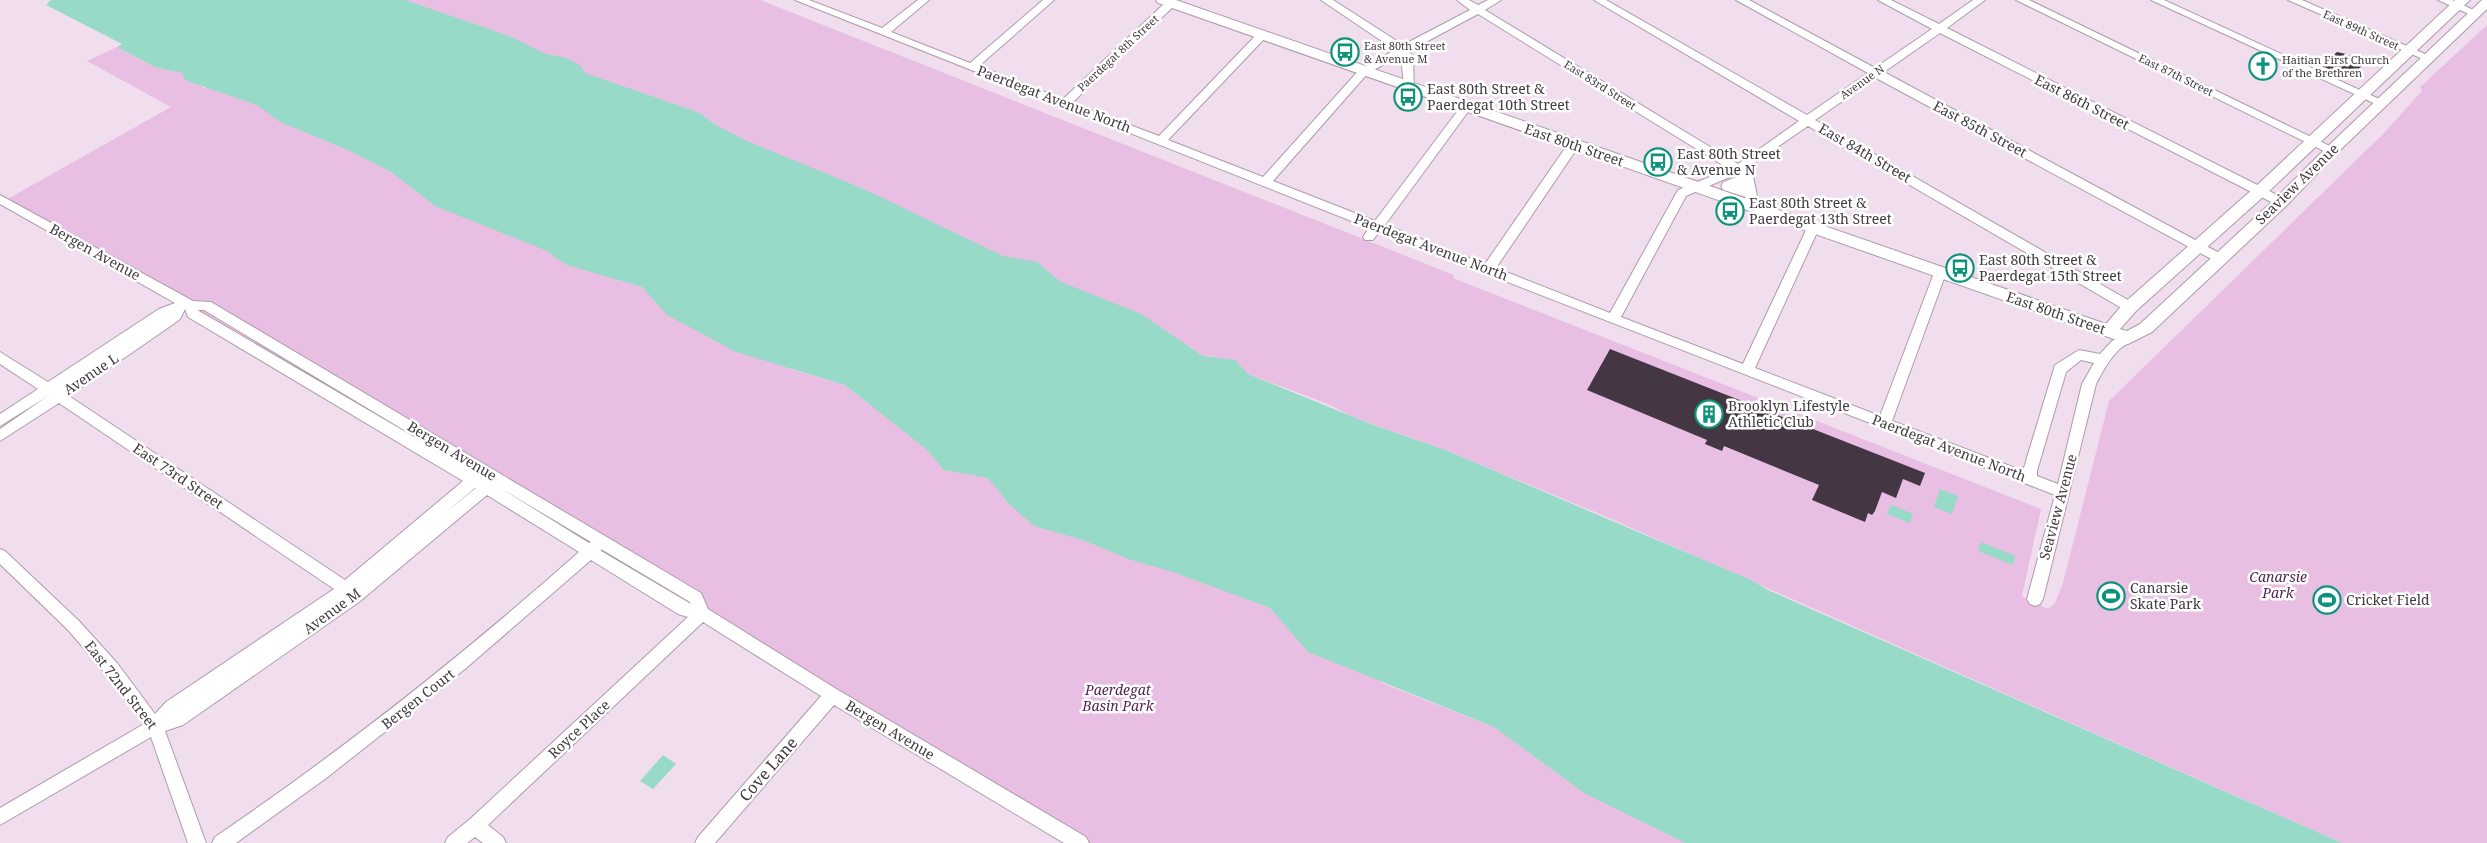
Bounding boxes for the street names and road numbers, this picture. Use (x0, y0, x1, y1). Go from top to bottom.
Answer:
street label: East 89th Street (2321, 6, 2402, 53)
street label: Paerdegat 8th Street (1074, 11, 1162, 94)
street label: East 87th Street (2136, 50, 2216, 99)
street label: East 83rd Street (1561, 56, 1639, 113)
street label: Paerdegat Avenue North (975, 60, 1134, 137)
street label: Avenue N (1837, 61, 1887, 102)
street label: East 86th Street (2032, 70, 2133, 134)
street label: East 85th Street (1930, 96, 2031, 161)
street label: East 84th Street (1816, 118, 1915, 187)
street label: East 80th Street (1522, 119, 1626, 170)
street label: Seaview Avenue (2251, 139, 2342, 228)
street label: Paerdegat Avenue North (1352, 208, 1511, 285)
street label: Bergen Avenue (46, 219, 144, 284)
street label: East 80th Street (2004, 287, 2108, 338)
street label: Avenue L (60, 348, 122, 399)
street label: Paerdegat Avenue North (1870, 409, 2029, 486)
street label: Bergen Avenue (404, 416, 500, 485)
street label: East 73rd Street (129, 438, 227, 513)
street label: Seaview Avenue (2034, 452, 2081, 562)
street label: Avenue M (299, 583, 364, 638)
street label: East 72nd Street (81, 637, 162, 733)
street label: Bergen Court (377, 664, 458, 733)
street label: Royce Place (544, 695, 614, 762)
street label: Bergen Avenue (842, 695, 938, 764)
street label: Cove Lane (734, 732, 802, 806)

